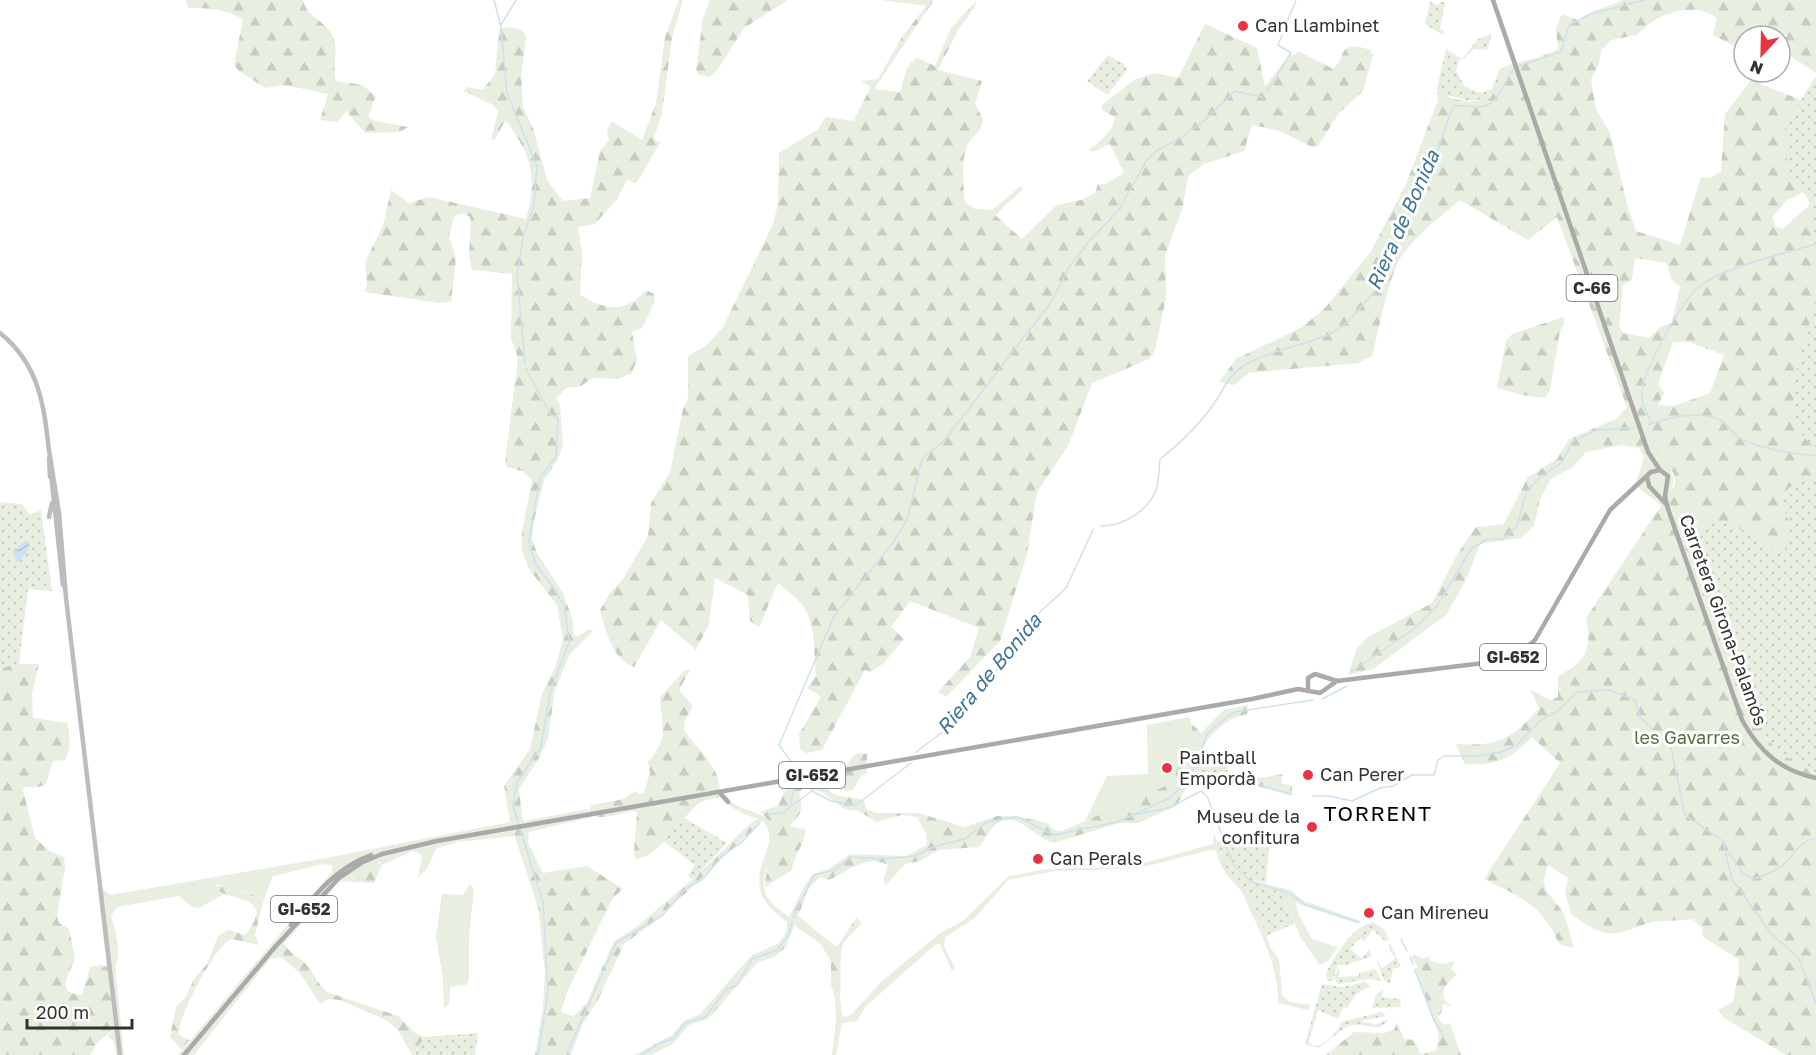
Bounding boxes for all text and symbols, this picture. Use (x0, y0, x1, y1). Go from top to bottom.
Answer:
place label: Can Llambinet (1255, 14, 1380, 36)
marker: Can Llambinet (1236, 19, 1250, 33)
north arrow (1732, 24, 1792, 84)
text: N (1747, 56, 1766, 79)
water label: Riera de Bonida (1361, 146, 1444, 293)
road number: C-66 (1566, 275, 1618, 301)
street label: Carretera Girona-Palamós (1675, 511, 1772, 728)
water label: Riera de Bonida (931, 608, 1046, 739)
road number: GI-652 (1480, 644, 1546, 670)
park label: les Gavarres (1634, 726, 1740, 748)
place label: Paintball Empordà (1179, 746, 1257, 789)
marker: Paintball Empordà (1160, 761, 1174, 775)
road number: GI-652 (779, 762, 845, 788)
place label: Can Perer (1320, 763, 1404, 785)
marker: Can Perer (1301, 768, 1315, 782)
district label: TORRENT (1324, 800, 1433, 826)
place label: Museu de la confitura (1196, 805, 1300, 848)
marker: Museu de la confitura (1305, 820, 1319, 834)
place label: Can Perals (1050, 847, 1142, 869)
marker: Can Perals (1031, 852, 1045, 866)
road number: GI-652 (271, 896, 337, 922)
place label: Can Mireneu (1381, 901, 1489, 923)
marker: Can Mireneu (1362, 906, 1376, 920)
scale bar (27, 992, 132, 1030)
text: 200 m (36, 1001, 89, 1023)

